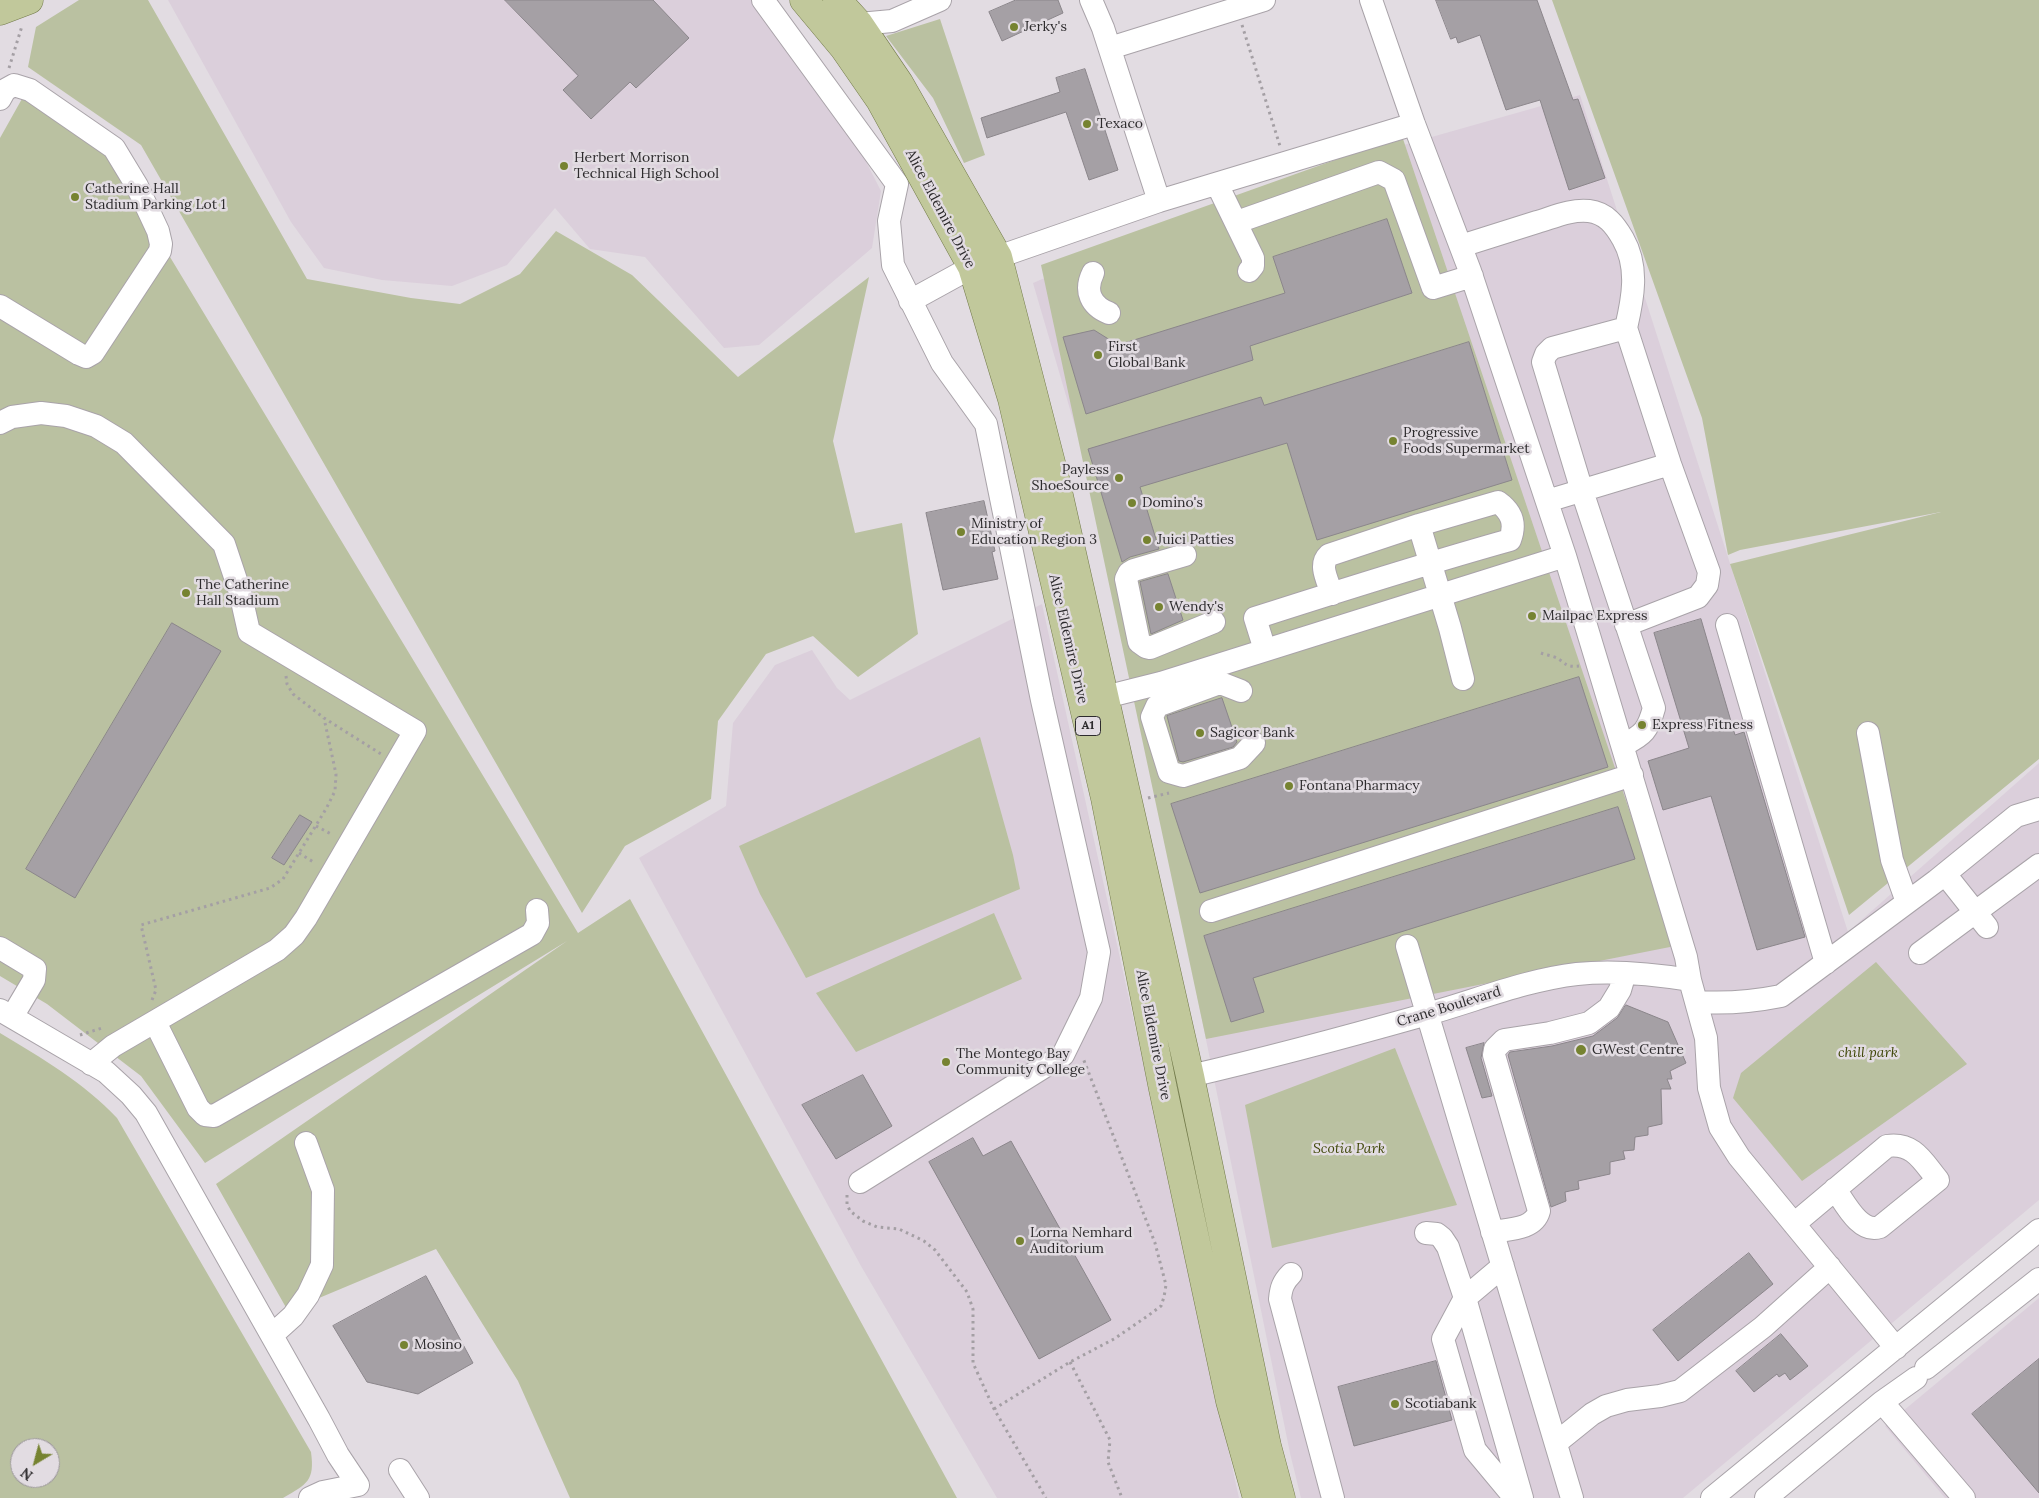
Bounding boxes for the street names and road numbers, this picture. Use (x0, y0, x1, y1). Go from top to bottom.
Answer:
street label: Alice Eldemire Drive (902, 147, 978, 271)
street label: Alice Eldemire Drive (1045, 573, 1091, 705)
road number: A1 (1076, 716, 1100, 736)
street label: Alice Eldemire Drive (1132, 968, 1174, 1102)
street label: Crane Boulevard (1395, 983, 1503, 1031)

